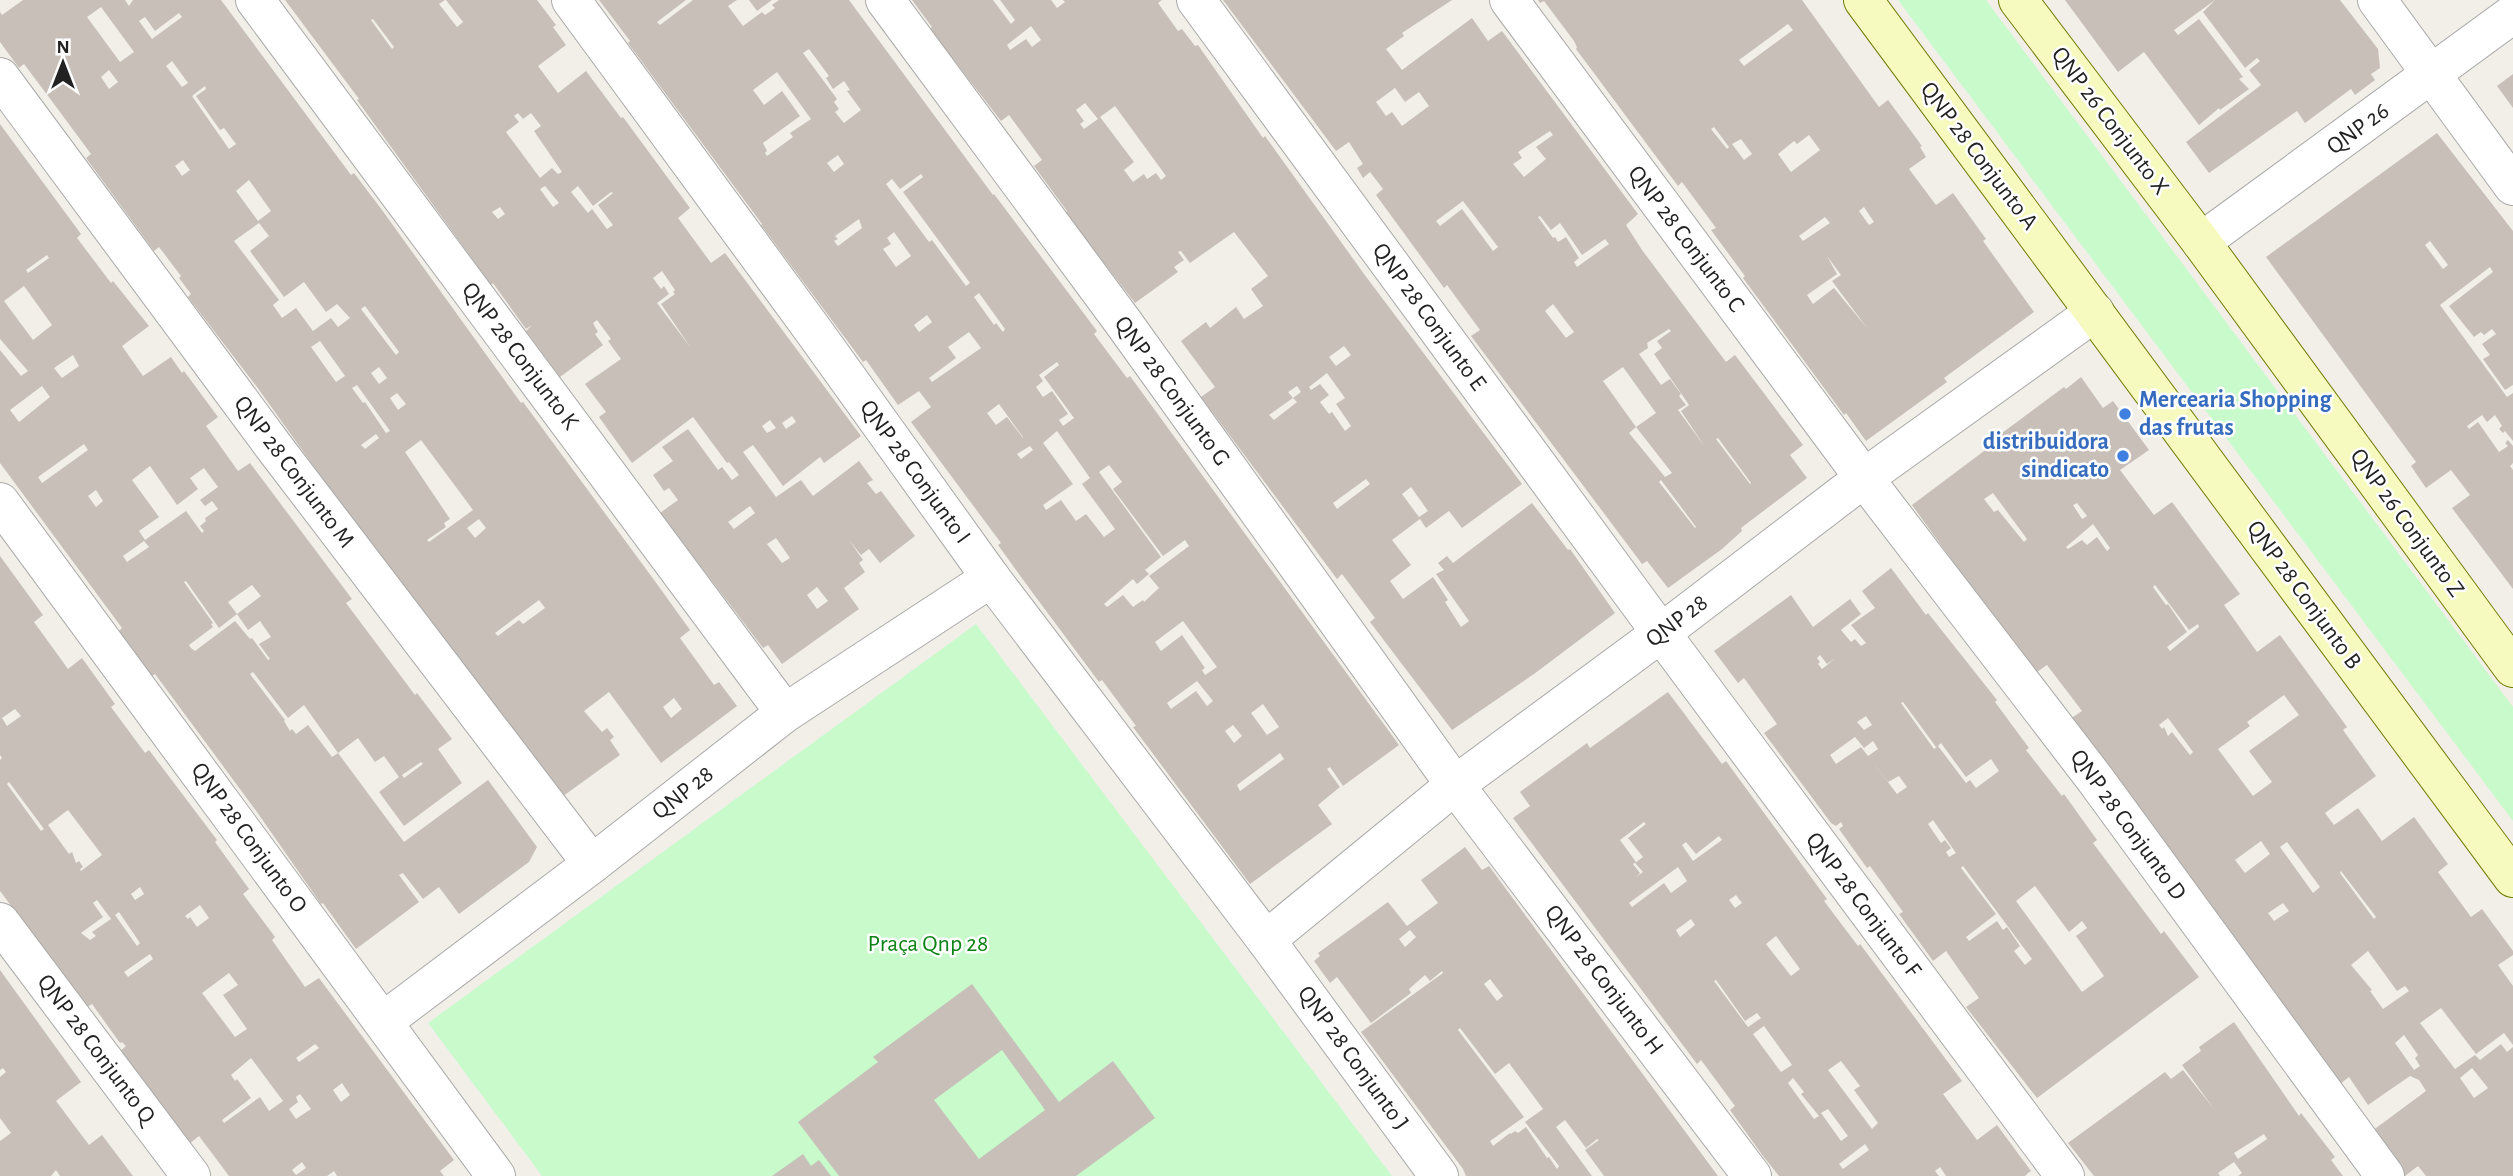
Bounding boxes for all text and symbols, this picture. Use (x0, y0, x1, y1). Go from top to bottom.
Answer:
north arrow (28, 28, 98, 98)
text: N (56, 38, 70, 57)
street label: QNP 26 Conjunto X (2047, 43, 2173, 199)
street label: QNP 28 Conjunto A (1916, 78, 2042, 234)
street label: QNP 26 (2322, 99, 2394, 159)
street label: QNP 28 Conjunto C (1623, 161, 1749, 317)
street label: QNP 28 Conjunto E (1368, 239, 1491, 395)
street label: QNP 28 Conjunto K (457, 278, 583, 435)
street label: QNP 28 Conjunto G (1110, 312, 1234, 470)
place label: Mercearia Shopping das frutas (2139, 388, 2332, 440)
street label: QNP 28 Conjunto M (229, 392, 359, 552)
street label: QNP 28 Conjunto I (855, 396, 975, 548)
marker: Mercearia Shopping das frutas (2117, 406, 2133, 422)
place label: distribuidora sindicato (1983, 430, 2109, 482)
street label: QNP 26 Conjunto Z (2345, 444, 2469, 602)
marker: distribuidora sindicato (2115, 448, 2131, 464)
street label: QNP 28 Conjunto B (2242, 516, 2366, 674)
street label: QNP 28 (1642, 590, 1712, 652)
street label: QNP 28 Conjunto D (2065, 745, 2191, 905)
street label: QNP 28 Conjunto O (187, 758, 311, 918)
street label: QNP 28 (648, 762, 718, 824)
street label: QNP 28 Conjunto F (1801, 828, 1925, 982)
street label: QNP 28 Conjunto H (1540, 901, 1668, 1059)
park label: Praça Qnp 28 (868, 932, 988, 956)
street label: QNP 28 Conjunto Q (32, 970, 161, 1130)
street label: QNP 28 Conjunto J (1293, 982, 1413, 1134)

